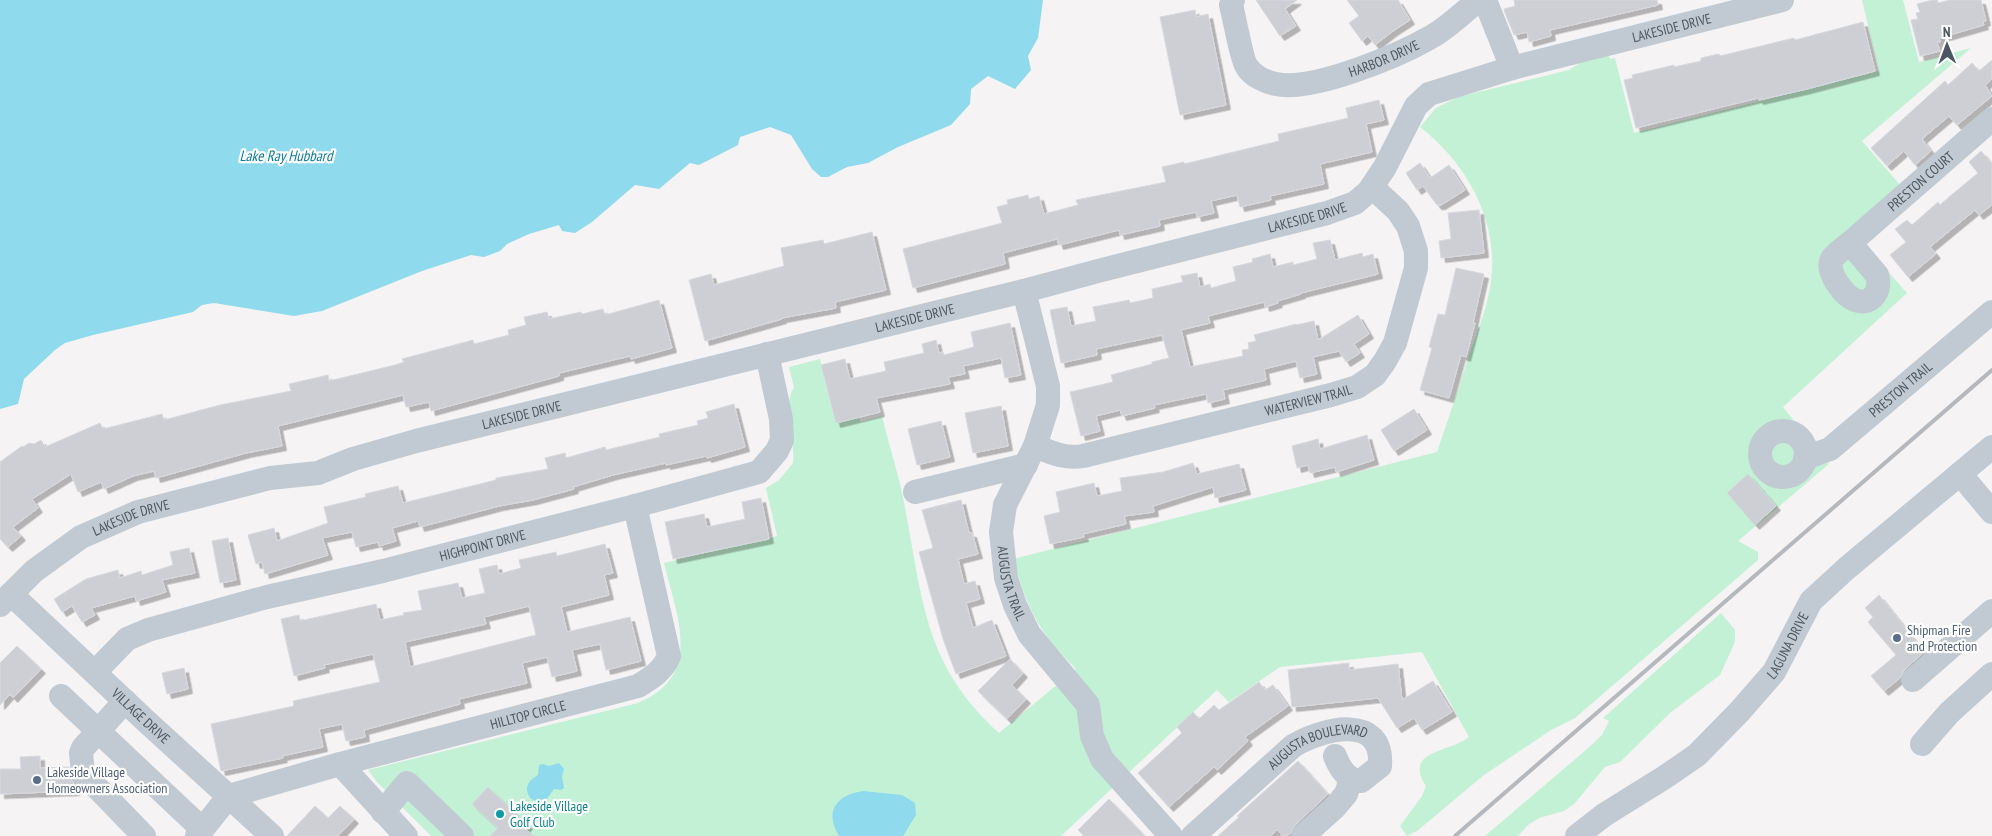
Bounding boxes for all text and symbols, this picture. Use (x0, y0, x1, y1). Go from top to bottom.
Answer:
street label: LAKESIDE DRIVE (1630, 9, 1713, 46)
north arrow (1922, 20, 1972, 70)
text: N (1943, 23, 1951, 41)
street label: HARBOR DRIVE (1346, 36, 1422, 81)
water label: Lake Ray Hubbard (240, 146, 335, 165)
street label: PRESTON COURT (1884, 147, 1958, 215)
street label: LAKESIDE DRIVE (1266, 198, 1349, 237)
street label: LAKESIDE DRIVE (873, 299, 956, 336)
street label: PRESTON TRAIL (1865, 357, 1936, 421)
street label: WATERVIEW TRAIL (1263, 380, 1354, 420)
street label: LAKESIDE DRIVE (480, 396, 563, 433)
street label: LAKESIDE DRIVE (90, 495, 171, 540)
street label: HIGHPOINT DRIVE (437, 526, 528, 565)
street label: AUGUSTA TRAIL (994, 545, 1030, 624)
street label: LAGUNA DRIVE (1763, 609, 1813, 683)
place label: Shipman Fire and Protection (1907, 621, 1977, 655)
marker: Shipman Fire and Protection (1891, 632, 1903, 644)
street label: VILLAGE DRIVE (107, 684, 174, 748)
street label: HILLTOP CIRCLE (488, 696, 568, 733)
street label: AUGUSTA BOULEVARD (1264, 720, 1371, 773)
place label: Lakeside Village Homeowners Association (47, 763, 167, 797)
marker: Lakeside Village Homeowners Association (31, 774, 43, 786)
place label: Lakeside Village Golf Club (510, 797, 588, 831)
marker: Lakeside Village Golf Club (494, 808, 506, 820)

